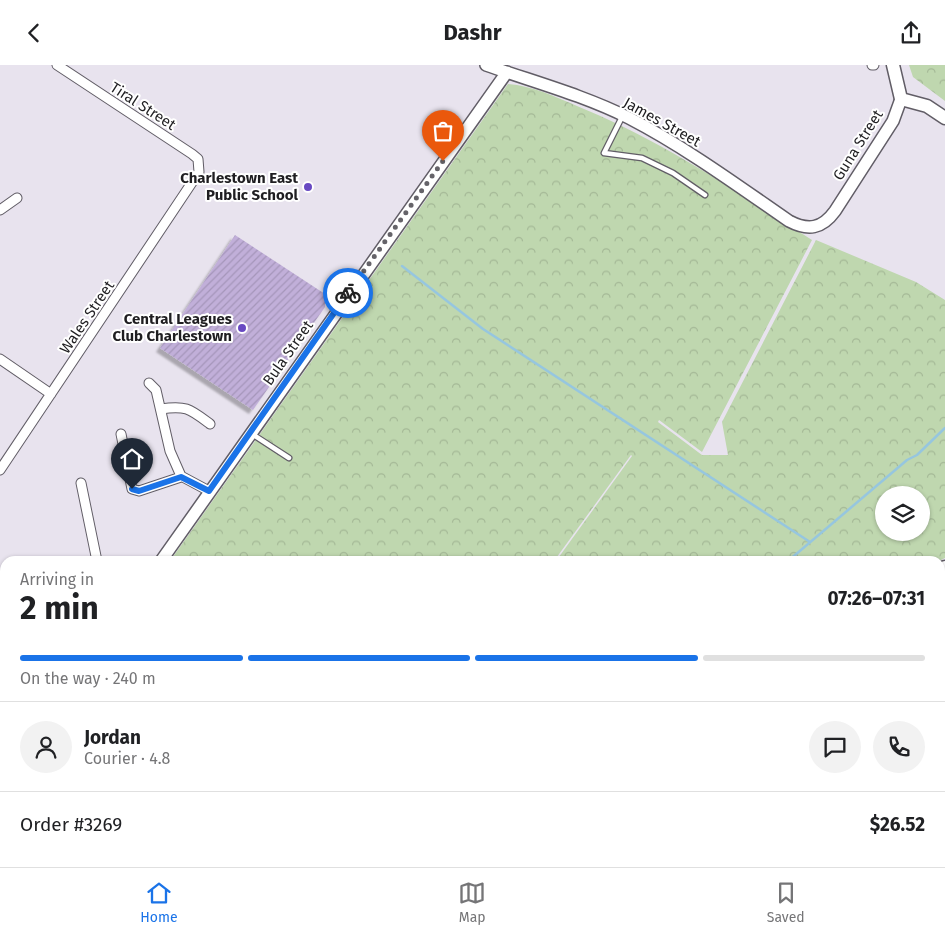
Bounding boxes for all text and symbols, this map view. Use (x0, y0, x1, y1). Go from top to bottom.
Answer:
icon: back (20, 19, 48, 47)
text: Dashr (443, 19, 502, 46)
icon: share (897, 19, 925, 47)
street label: Tiral Street (107, 78, 180, 134)
street label: James Street (620, 93, 704, 151)
street label: Guna Street (829, 106, 887, 184)
pin (422, 110, 464, 161)
icon: bag (429, 117, 457, 145)
place label: Charlestown East Public School (180, 169, 299, 204)
marker: Charlestown East Public School (302, 181, 314, 193)
courier (323, 268, 373, 318)
street label: Wales Street (56, 277, 118, 357)
icon: bike (334, 279, 362, 307)
place label: Central Leagues Club Charlestown (113, 310, 232, 345)
street label: Bula Street (259, 317, 317, 389)
marker: Central Leagues Club Charlestown (236, 322, 248, 334)
pin (111, 438, 153, 489)
icon: home (118, 445, 146, 473)
map controls (875, 486, 930, 541)
button: layers (875, 486, 930, 541)
text: Arriving in (20, 570, 94, 589)
text: 07:26–07:31 (828, 587, 925, 610)
text: 2 min (20, 589, 99, 627)
text: On the way · 240 m (20, 669, 156, 688)
button: person (20, 721, 72, 773)
button: chat (809, 721, 861, 773)
button: phone (873, 721, 925, 773)
text: Jordan (84, 726, 141, 749)
text: Courier · 4.8 (84, 749, 170, 768)
text: Order #3269 (20, 813, 122, 836)
text: $26.52 (870, 813, 925, 836)
tab: Home (140, 879, 178, 926)
tab: Map (458, 879, 486, 926)
tab: Saved (767, 879, 805, 926)

